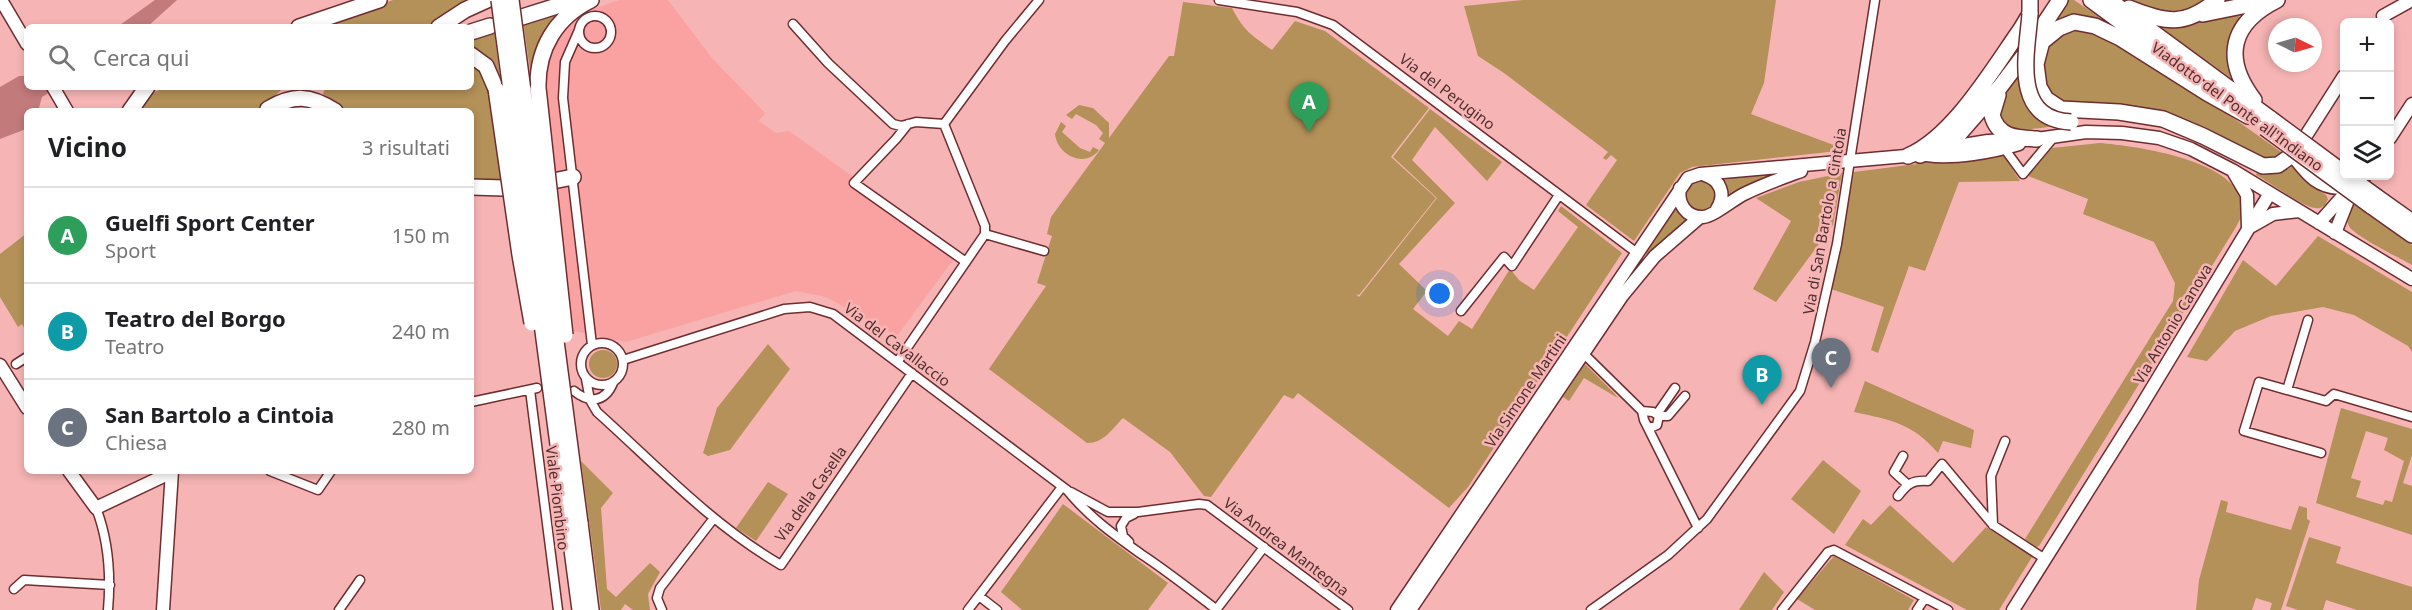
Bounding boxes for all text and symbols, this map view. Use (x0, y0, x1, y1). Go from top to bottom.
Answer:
north arrow (2268, 18, 2322, 72)
map controls (2340, 18, 2394, 180)
button: + (2340, 18, 2394, 72)
search box (24, 24, 474, 90)
street label: Viadotto del Ponte all'Indiano (2148, 37, 2328, 175)
icon: search (45, 41, 78, 74)
text: Cerca qui (93, 42, 189, 72)
street label: Via del Perugino (1396, 49, 1500, 134)
button: − (2340, 72, 2394, 126)
pin: A (1290, 82, 1328, 132)
street label: Via di San Bartolo a Cintoia (1798, 126, 1850, 316)
button: layers (2340, 126, 2394, 180)
text: Vicino (48, 129, 127, 165)
text: 3 risultati (362, 134, 450, 161)
text: Guelfi Sport Center (105, 207, 315, 237)
text: A (61, 222, 74, 249)
text: 150 m (392, 222, 450, 249)
text: Sport (105, 237, 156, 264)
street label: Via Antonio Canova (2128, 260, 2216, 387)
your location (1425, 279, 1454, 308)
street label: Via del Cavallaccio (840, 298, 955, 391)
text: Teatro del Borgo (105, 303, 286, 333)
text: B (61, 318, 74, 345)
text: 240 m (392, 318, 450, 345)
street label: Via Simone Martini (1480, 330, 1571, 451)
text: Teatro (105, 333, 164, 360)
pin: C (1812, 338, 1850, 388)
pin: B (1742, 356, 1782, 405)
text: San Bartolo a Cintoia (105, 399, 334, 429)
text: C (61, 414, 74, 441)
text: 280 m (392, 414, 450, 441)
text: Chiesa (105, 429, 167, 456)
street label: Via della Casella (770, 442, 851, 545)
street label: Viale Piombino (542, 445, 574, 551)
street label: Via Andrea Mantegna (1220, 492, 1353, 600)

